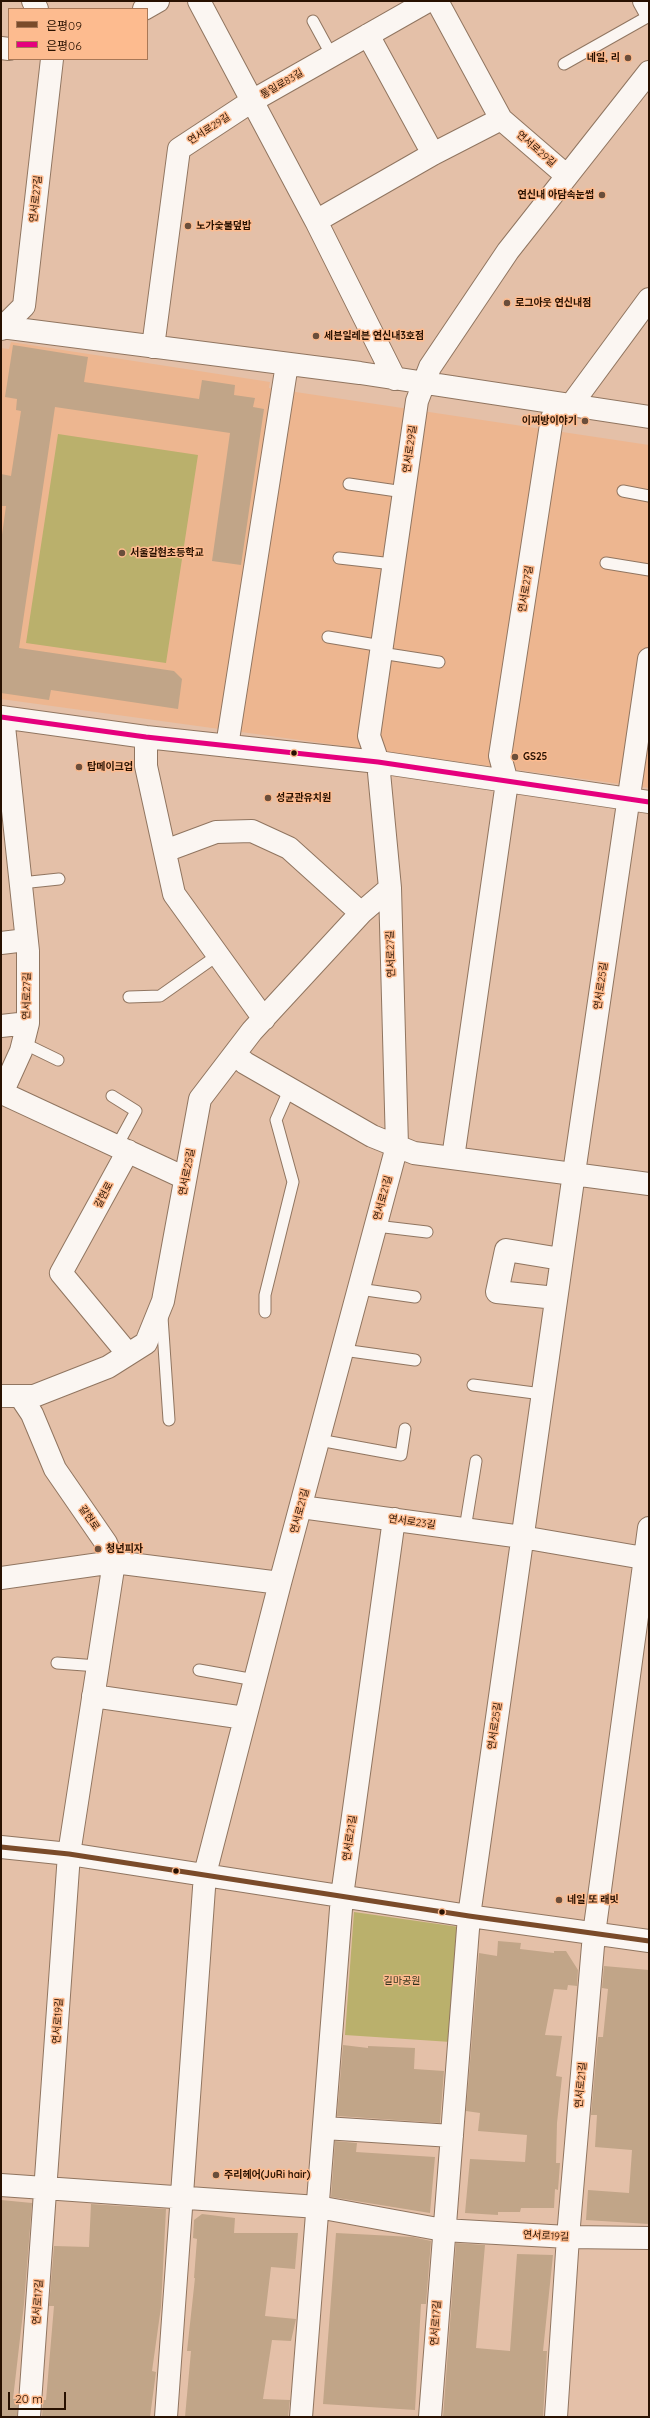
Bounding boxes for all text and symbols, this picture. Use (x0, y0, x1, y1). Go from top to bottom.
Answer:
legend (8, 8, 148, 60)
text: 은평09 (46, 18, 82, 33)
text: 은평06 (46, 38, 82, 53)
place label: 네일, 리 (587, 52, 620, 64)
marker: 네일, 리 (623, 53, 633, 63)
street label: 통일로83길 (258, 67, 306, 101)
street label: 연서로29길 (186, 111, 232, 147)
street label: 연서로29길 (514, 129, 558, 169)
street label: 연서로27길 (28, 175, 44, 223)
place label: 연신내 아담속눈썹 (518, 189, 594, 201)
marker: 연신내 아담속눈썹 (597, 190, 607, 200)
place label: 노가숯불덮밥 (196, 220, 251, 232)
marker: 노가숯불덮밥 (183, 221, 193, 231)
place label: 로그아웃 연신내점 (515, 297, 591, 309)
marker: 로그아웃 연신내점 (502, 298, 512, 308)
place label: 세븐일레븐 연신내3호점 (324, 330, 424, 342)
marker: 세븐일레븐 연신내3호점 (311, 331, 321, 341)
place label: 이찌방이야기 (522, 415, 577, 427)
marker: 이찌방이야기 (580, 416, 590, 426)
street label: 연서로29길 (401, 424, 419, 474)
place label: 서울갈현초등학교 (130, 547, 204, 559)
marker: 서울갈현초등학교 (117, 548, 127, 558)
street label: 연서로27길 (516, 565, 536, 613)
unlabelled marker (289, 748, 299, 758)
place label: GS25 (523, 751, 547, 763)
marker: GS25 (510, 752, 520, 762)
place label: 탑메이크업 (87, 761, 133, 773)
marker: 탑메이크업 (74, 762, 84, 772)
place label: 성균관유치원 (276, 792, 331, 804)
marker: 성균관유치원 (263, 793, 273, 803)
street label: 연서로27길 (384, 930, 398, 978)
street label: 연서로25길 (592, 962, 610, 1010)
street label: 연서로27길 (21, 972, 33, 1020)
street label: 연서로25길 (177, 1147, 197, 1197)
street label: 연서로21길 (371, 1174, 395, 1222)
street label: 갈현로 (92, 1180, 116, 1210)
street label: 연서로21길 (288, 1487, 312, 1535)
street label: 갈현로 (76, 1503, 102, 1533)
street label: 연서로23길 (388, 1513, 436, 1531)
place label: 청년피자 (106, 1543, 143, 1555)
marker: 청년피자 (93, 1544, 103, 1554)
street label: 연서로25길 (486, 1702, 504, 1750)
street label: 연서로21길 (341, 1814, 359, 1862)
unlabelled marker (171, 1866, 181, 1876)
place label: 네일 또 래빗 (567, 1894, 619, 1906)
marker: 네일 또 래빗 (554, 1895, 564, 1905)
unlabelled marker (437, 1907, 447, 1917)
park label: 길마공원 (384, 1975, 420, 1987)
street label: 연서로19길 (50, 1998, 66, 2044)
street label: 연서로21길 (573, 2062, 589, 2108)
place label: 주리헤어(JuRi hair) (224, 2169, 310, 2181)
marker: 주리헤어(JuRi hair) (211, 2170, 221, 2180)
street label: 연서로19길 (523, 2229, 569, 2243)
street label: 연서로17길 (30, 2279, 46, 2325)
street label: 연서로17길 (428, 2300, 444, 2346)
scale bar (10, 2384, 68, 2410)
text: 20 m (15, 2391, 43, 2406)

